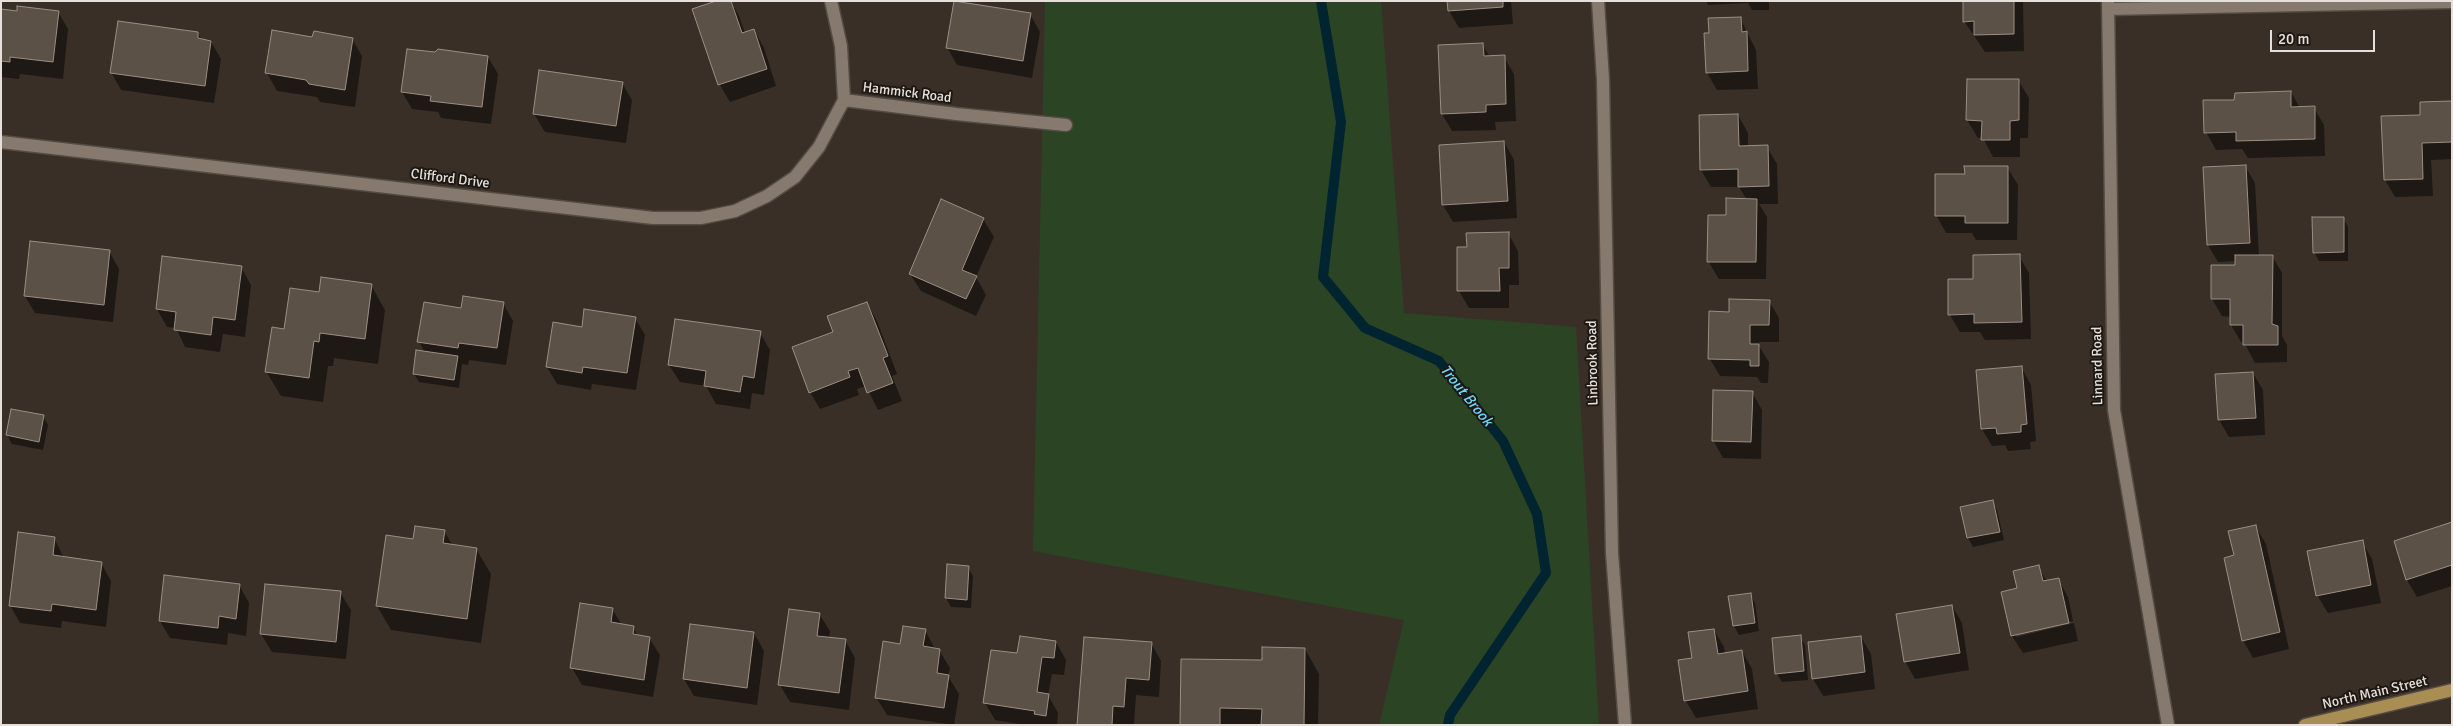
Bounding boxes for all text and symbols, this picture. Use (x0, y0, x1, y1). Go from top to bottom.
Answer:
scale bar (2273, 20, 2378, 52)
text: 20 m (2278, 30, 2309, 48)
street label: Hammick Road (862, 79, 952, 107)
street label: Clifford Drive (410, 166, 490, 192)
street label: Linbrook Road (1584, 320, 1602, 406)
street label: Linnard Road (2089, 327, 2107, 405)
water label: Trout Brook (1436, 362, 1496, 430)
street label: North Main Street (2321, 673, 2429, 713)

